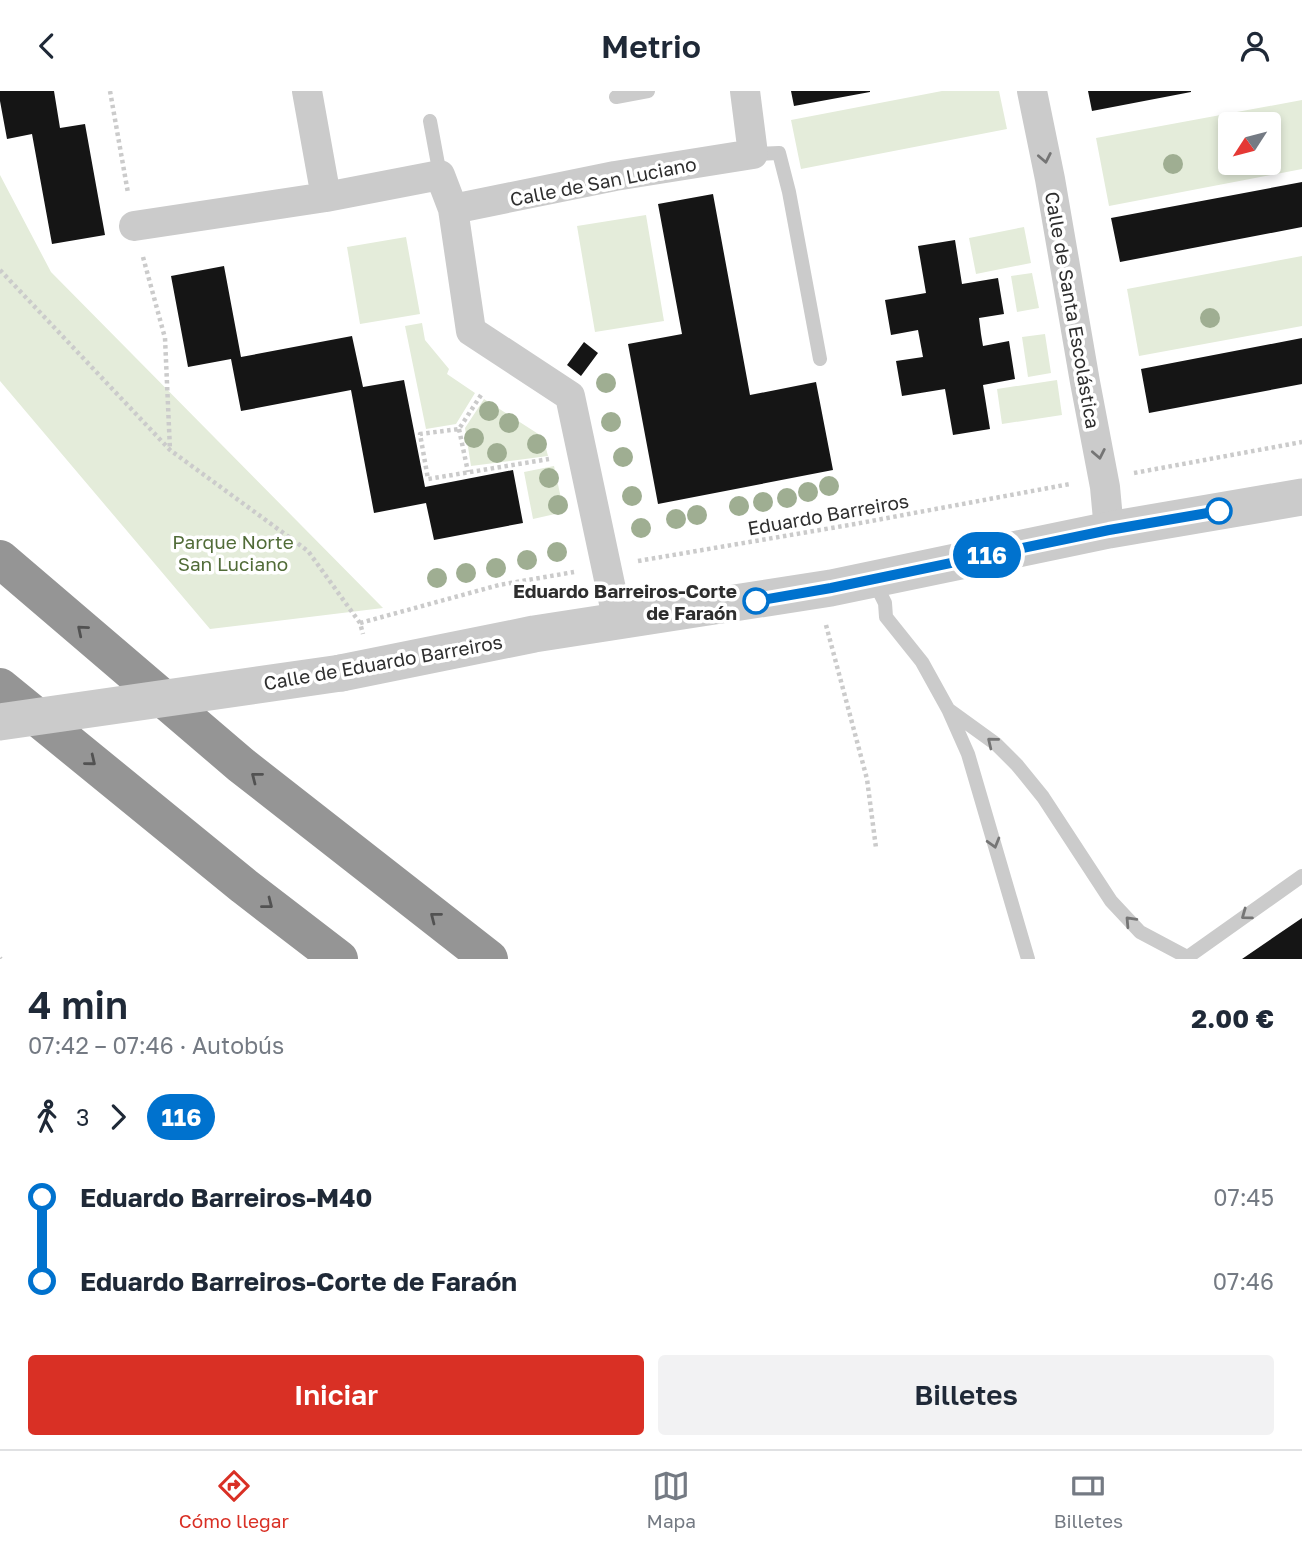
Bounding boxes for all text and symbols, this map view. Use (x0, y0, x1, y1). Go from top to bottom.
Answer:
icon: back (28, 27, 66, 65)
text: Metrio (601, 27, 701, 65)
icon: person (1236, 27, 1274, 65)
north arrow (1218, 112, 1281, 175)
map controls (1218, 112, 1281, 175)
street label: Calle de San Luciano (508, 152, 698, 210)
one-way arrow (1037, 152, 1052, 164)
street label: Calle de Santa Escolástica (1041, 190, 1105, 430)
one-way arrow (1091, 448, 1106, 460)
street label: Eduardo Barreiros (746, 488, 910, 540)
unlabelled marker (1206, 498, 1232, 524)
park label: Parque Norte San Luciano (172, 530, 294, 575)
line badge: 116 (947, 532, 1027, 578)
text: 116 (967, 540, 1007, 569)
place label: Eduardo Barreiros-Corte de Faraón (513, 579, 737, 624)
marker: Eduardo Barreiros-Corte de Faraón (743, 588, 769, 614)
one-way arrow (78, 626, 91, 638)
street label: Calle de Eduardo Barreiros (262, 630, 504, 694)
one-way arrow (987, 738, 1000, 750)
one-way arrow (82, 753, 95, 765)
one-way arrow (251, 773, 264, 786)
one-way arrow (986, 837, 1001, 849)
one-way arrow (260, 896, 272, 909)
one-way arrow (1242, 907, 1254, 919)
one-way arrow (431, 913, 443, 926)
one-way arrow (1126, 916, 1139, 929)
text: 4 min (28, 982, 128, 1027)
text: 2.00 € (1191, 1003, 1274, 1034)
text: 07:42 – 07:46 · Autobús (28, 1031, 284, 1059)
icon: walk (28, 1098, 66, 1136)
icon: forward (99, 1098, 137, 1136)
text: 116 (161, 1102, 201, 1131)
text: 3 (76, 1103, 89, 1131)
text: Eduardo Barreiros-M40 (80, 1182, 372, 1213)
text: 07:45 (1213, 1183, 1274, 1211)
text: Eduardo Barreiros-Corte de Faraón (80, 1266, 517, 1297)
text: 07:46 (1213, 1267, 1274, 1295)
button: Iniciar (28, 1355, 644, 1435)
button: Billetes (658, 1355, 1274, 1435)
tab: Cómo llegar (179, 1467, 289, 1532)
tab: Mapa (647, 1467, 696, 1532)
tab: Billetes (1054, 1467, 1123, 1532)

